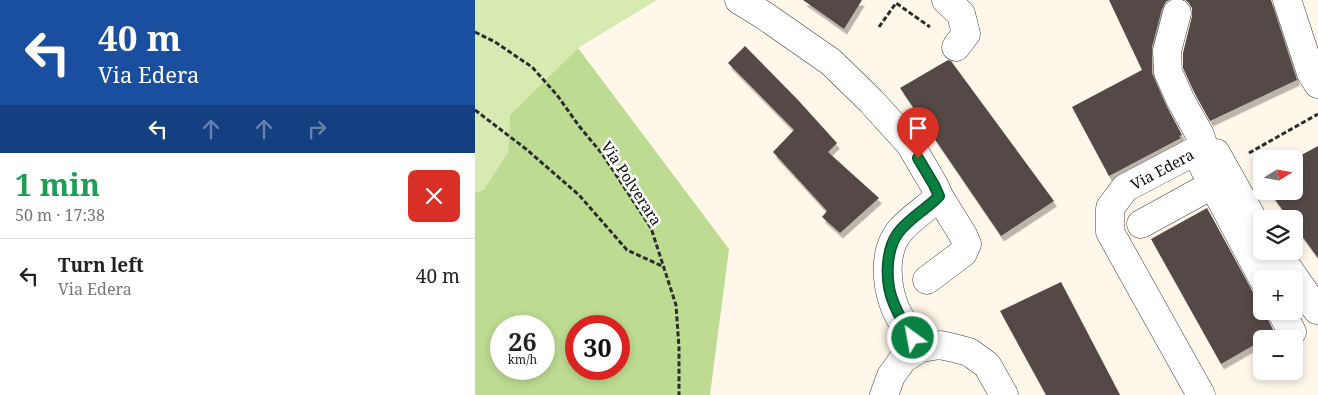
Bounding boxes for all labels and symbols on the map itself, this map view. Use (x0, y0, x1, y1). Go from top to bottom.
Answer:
pin (897, 107, 939, 158)
street label: Via Polverara (597, 137, 667, 229)
street label: Via Edera (1127, 144, 1197, 194)
north arrow (1253, 150, 1303, 200)
position arrow (886, 311, 938, 363)
speed limit sign: 30 (565, 315, 630, 380)

